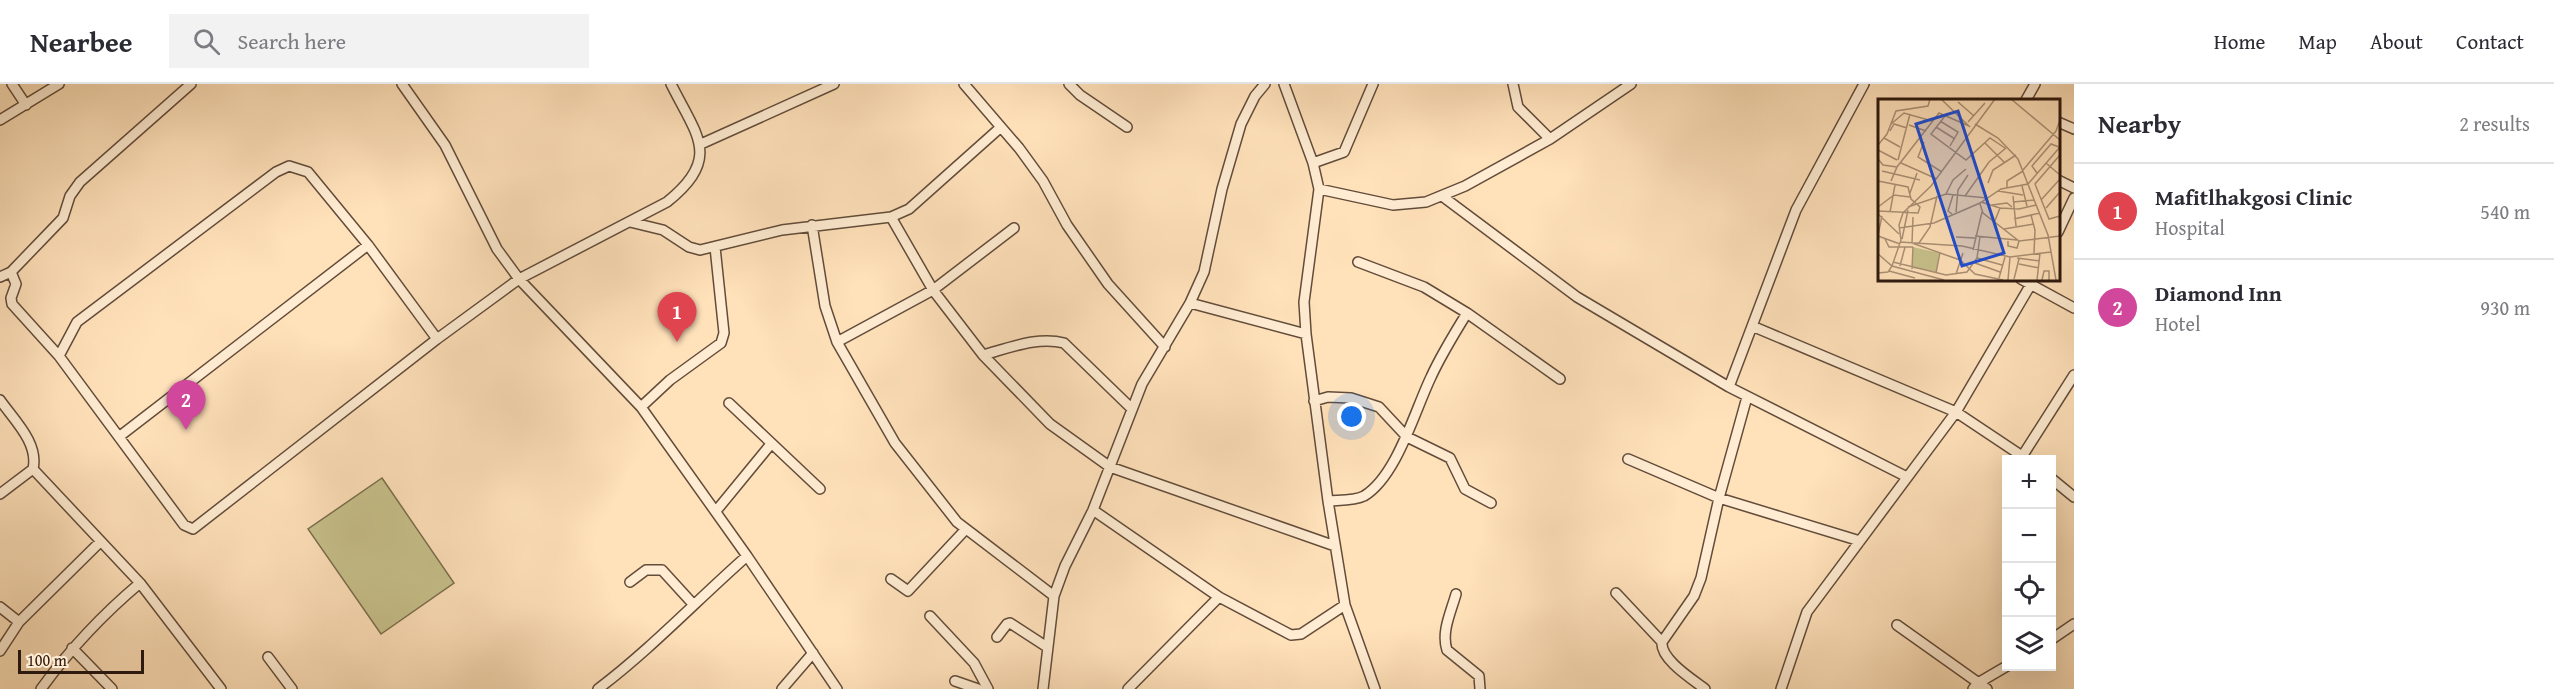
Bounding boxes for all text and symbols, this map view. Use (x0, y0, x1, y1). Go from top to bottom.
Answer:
search box (169, 14, 589, 68)
text: Nearbee (30, 21, 133, 62)
icon: search (190, 25, 223, 58)
text: Search here (238, 25, 346, 57)
text: Home (2214, 26, 2265, 57)
text: Map (2298, 26, 2337, 57)
text: About (2370, 26, 2423, 57)
text: Contact (2456, 26, 2524, 57)
inset map (1878, 99, 2059, 280)
text: Nearby (2098, 104, 2181, 143)
text: 2 results (2459, 109, 2530, 138)
text: Mafitlhakgosi Clinic (2155, 181, 2352, 213)
text: 1 (2112, 197, 2123, 226)
text: 540 m (2480, 197, 2530, 226)
text: Hospital (2155, 213, 2225, 242)
text: Diamond Inn (2155, 277, 2282, 309)
pin: 1 (658, 292, 696, 342)
text: 2 (2112, 293, 2123, 322)
text: 930 m (2480, 293, 2530, 322)
text: Hotel (2155, 309, 2201, 338)
pin: 2 (166, 380, 206, 430)
your location (1337, 402, 1366, 431)
map controls (2002, 455, 2056, 671)
button: + (2002, 455, 2056, 509)
button: − (2002, 509, 2056, 563)
button: locate (2002, 563, 2056, 617)
button: layers (2002, 617, 2056, 671)
scale bar (18, 647, 144, 674)
text: 100 m (27, 648, 67, 672)

